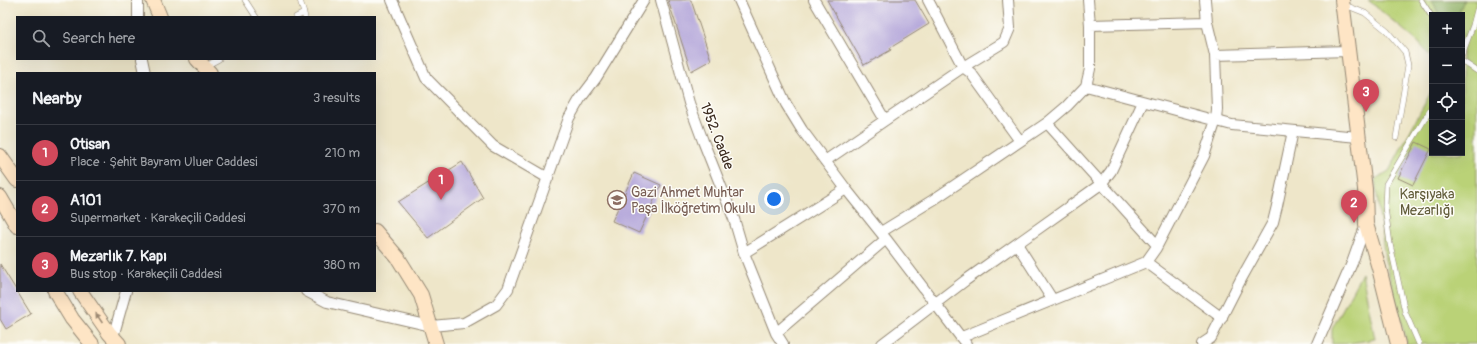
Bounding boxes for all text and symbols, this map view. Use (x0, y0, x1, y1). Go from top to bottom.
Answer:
map controls (1429, 12, 1465, 156)
button: + (1429, 12, 1465, 48)
search box (16, 16, 376, 60)
icon: search (30, 27, 52, 49)
text: Search here (62, 29, 135, 48)
button: − (1429, 48, 1465, 84)
pin: 3 (1353, 79, 1379, 112)
button: locate (1429, 84, 1465, 120)
text: Nearby (32, 88, 81, 109)
text: 3 results (313, 90, 360, 106)
street label: 1952. Cadde (696, 100, 738, 172)
button: layers (1429, 120, 1465, 156)
text: Otisan (70, 135, 110, 154)
text: 1 (42, 145, 48, 161)
text: 210 m (324, 145, 360, 161)
text: Place · Şehit Bayram Uluer Caddesi (70, 154, 257, 170)
pin: 1 (428, 167, 454, 200)
place label: Gazi Ahmet Muhtar Paşa İlköğretim Okulu (631, 184, 756, 217)
park label: Karşıyaka Mezarlığı (1400, 186, 1454, 219)
school or university icon: Gazi Ahmet Muhtar Paşa İlköğretim Okulu (606, 189, 628, 211)
your location (764, 189, 784, 209)
pin: 2 (1341, 190, 1367, 223)
text: A101 (70, 191, 102, 210)
text: 2 (41, 201, 49, 217)
text: 370 m (323, 201, 360, 217)
text: Supermarket · Karakeçili Caddesi (70, 210, 246, 226)
text: Mezarlık 7. Kapı (70, 247, 167, 266)
text: 3 (41, 257, 49, 273)
text: 380 m (323, 257, 360, 273)
text: Bus stop · Karakeçili Caddesi (70, 266, 222, 282)
one-way arrow (95, 313, 103, 323)

